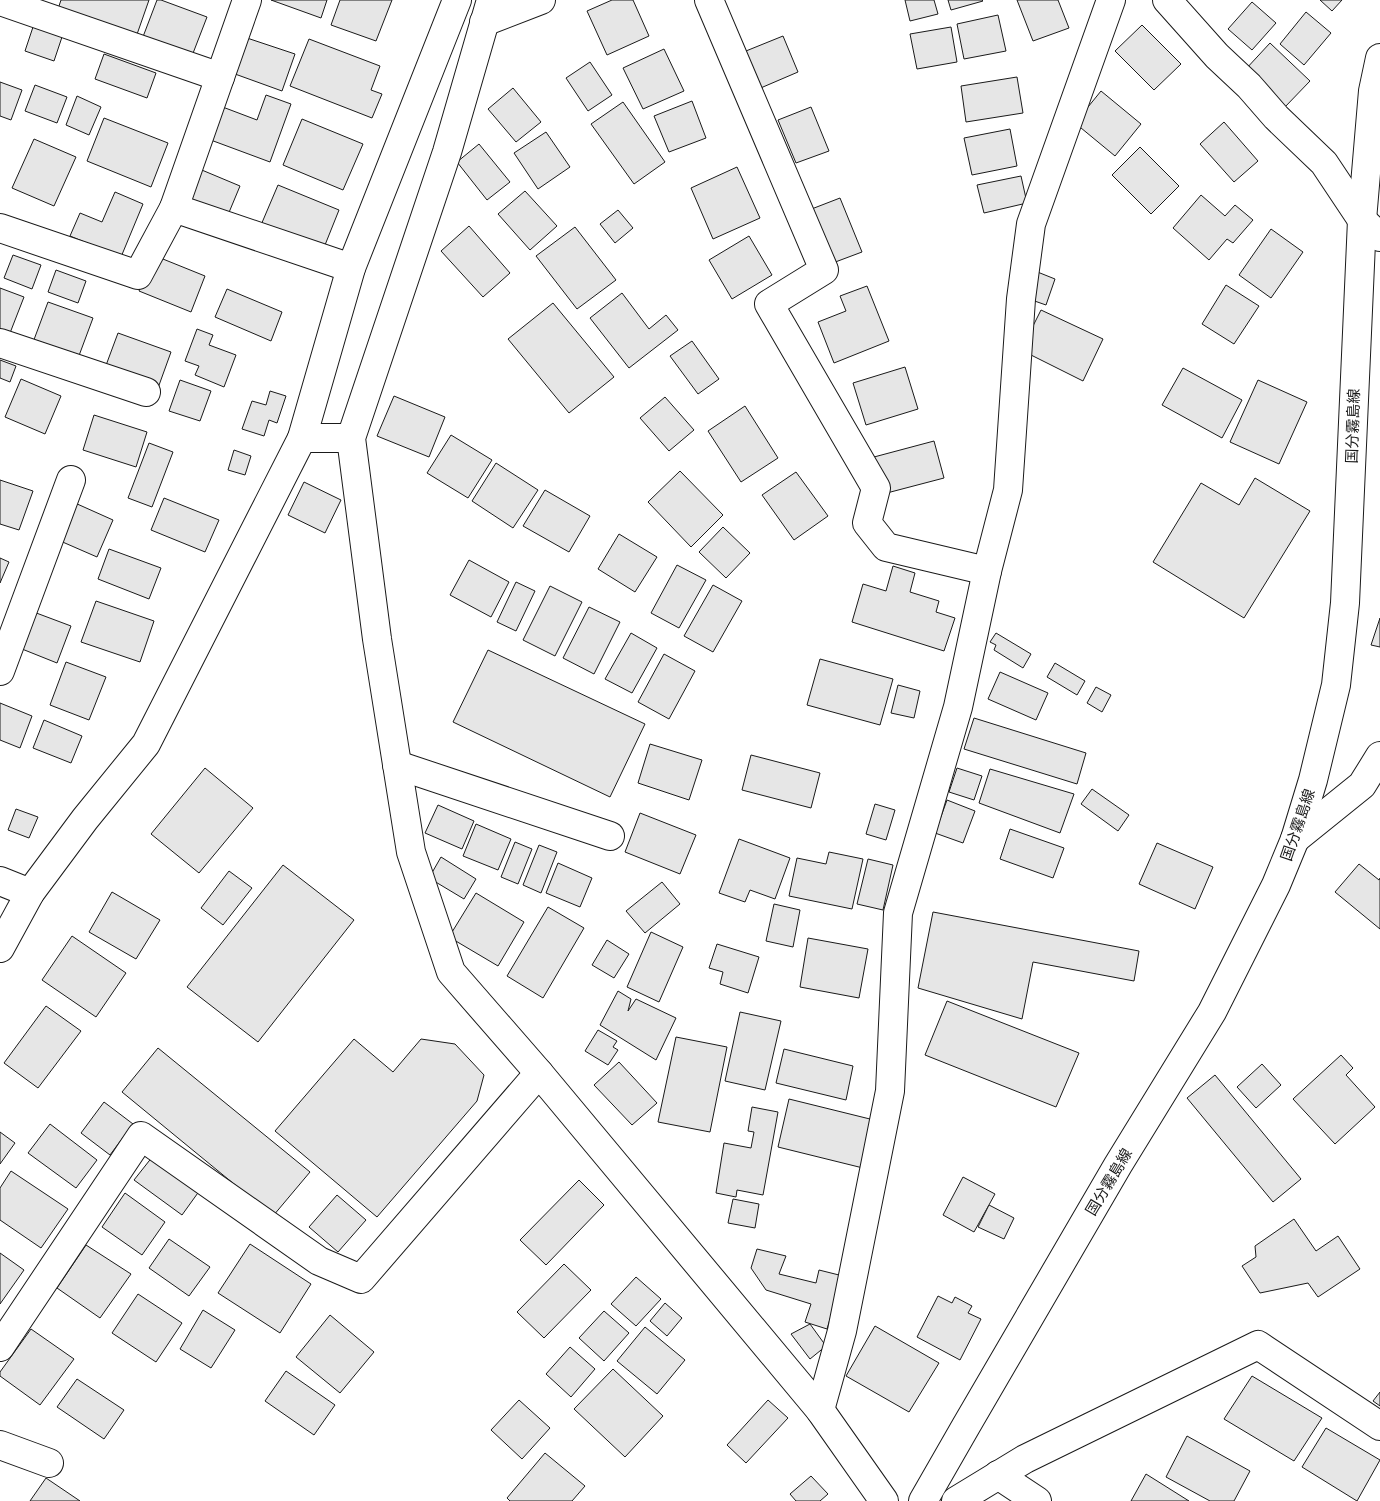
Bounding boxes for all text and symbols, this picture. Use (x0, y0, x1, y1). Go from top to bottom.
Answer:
street label: 国分霧島線 (1343, 388, 1362, 464)
street label: 国分霧島線 (1277, 787, 1318, 863)
street label: 国分霧島線 (1082, 1145, 1135, 1218)

